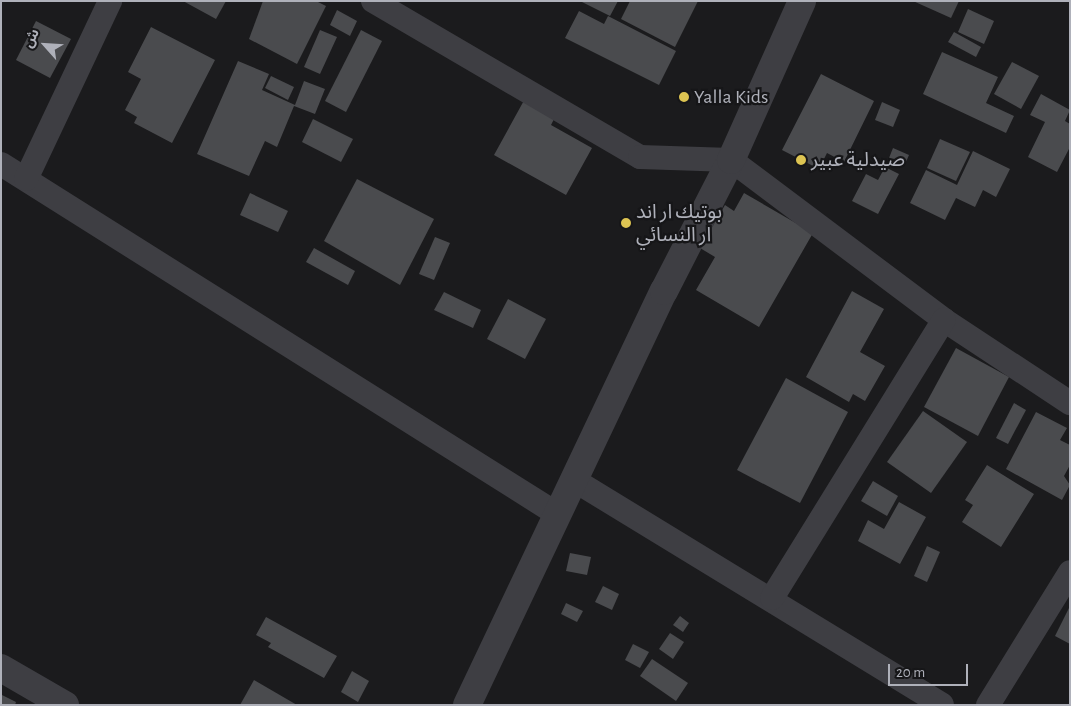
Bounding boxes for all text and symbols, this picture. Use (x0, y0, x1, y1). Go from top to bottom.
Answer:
north arrow (20, 20, 70, 70)
text: ش (21, 27, 42, 50)
place label: Yalla Kids (694, 85, 768, 109)
marker: Yalla Kids (678, 91, 690, 103)
place label: صيدلية عبير (811, 148, 905, 172)
marker: صيدلية عبير (795, 154, 807, 166)
place label: بوتيك ار اند ار النسائي (636, 200, 722, 247)
marker: بوتيك ار اند ار النسائي (620, 217, 632, 229)
scale bar (891, 654, 971, 686)
text: 20 m (896, 665, 925, 680)

